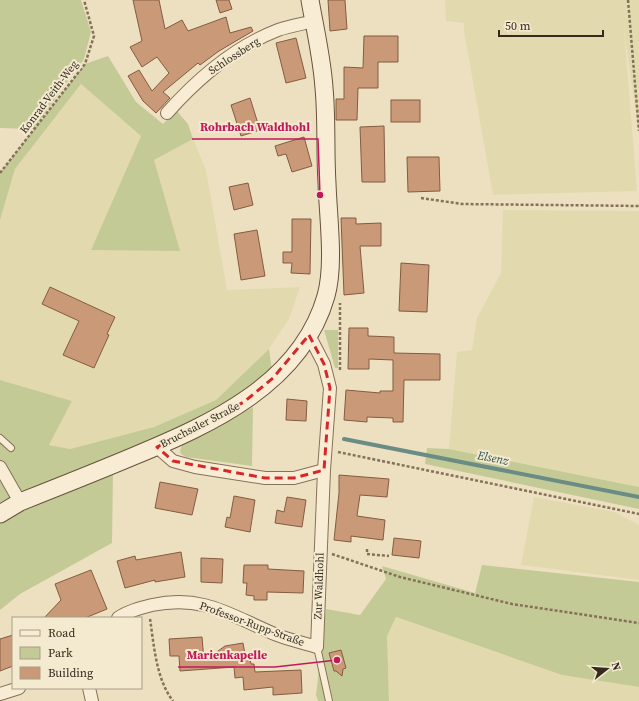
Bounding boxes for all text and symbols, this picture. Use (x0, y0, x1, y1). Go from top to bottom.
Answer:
scale bar (499, 12, 603, 38)
text: 50 m (505, 18, 531, 34)
street label: Schlossberg (205, 34, 263, 78)
street label: Konrad-Veith-Weg (16, 57, 82, 137)
callout: Rohrbach Waldhohl (192, 115, 318, 139)
text: Rohrbach Waldhohl (200, 119, 310, 135)
street label: Bruchsaler Straße (158, 398, 243, 452)
water label: Elsenz (475, 447, 511, 469)
street label: Zur Waldhohl (310, 552, 328, 620)
street label: Professor-Rupp-Straße (197, 598, 307, 650)
legend (12, 617, 142, 689)
text: Road (48, 625, 75, 641)
callout: Marienkapelle (178, 643, 275, 667)
text: Park (48, 645, 73, 661)
text: Marienkapelle (187, 647, 267, 663)
north arrow (587, 649, 627, 689)
text: N (608, 660, 624, 672)
text: Building (48, 665, 93, 681)

